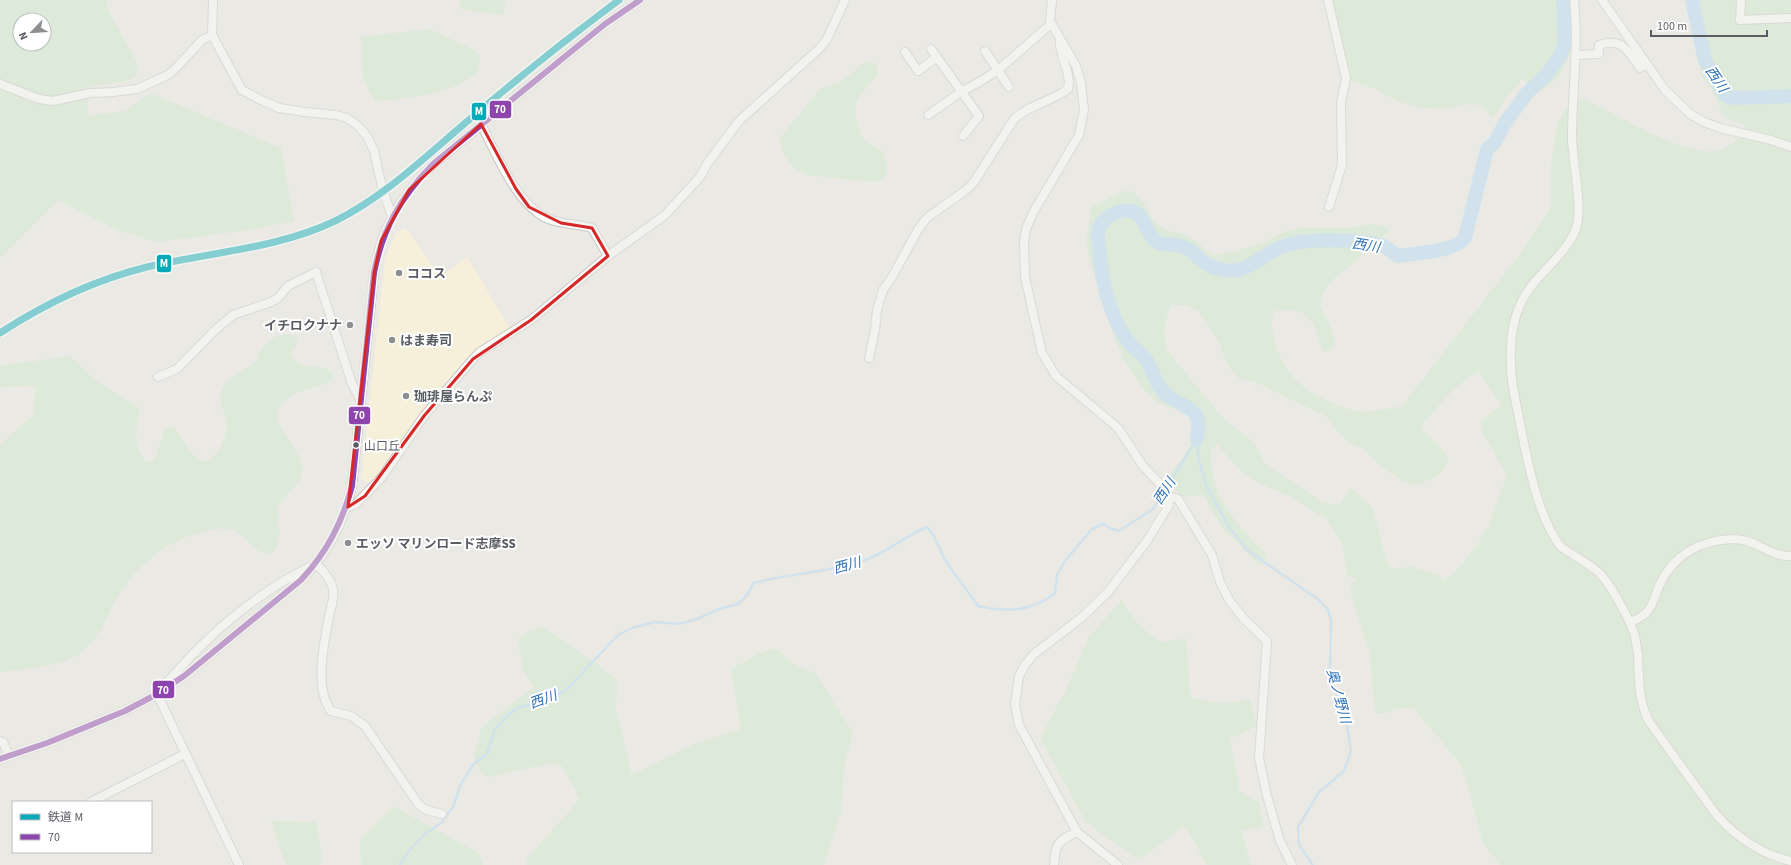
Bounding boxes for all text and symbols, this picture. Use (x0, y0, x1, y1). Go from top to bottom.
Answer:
north arrow (12, 12, 52, 52)
scale bar (1651, 12, 1767, 38)
text: 100 m (1657, 18, 1687, 35)
text: N (15, 30, 32, 43)
water label: 西川 (1700, 62, 1733, 98)
line badge: 70 (489, 100, 512, 119)
line badge: M (471, 102, 487, 121)
text: 70 (494, 102, 506, 117)
text: M (475, 104, 483, 119)
water label: 西川 (1350, 234, 1383, 258)
line badge: M (156, 254, 172, 273)
text: M (160, 256, 168, 271)
place label: ココス (407, 265, 446, 283)
marker: ココス (394, 268, 404, 278)
place label: イチロクナナ (264, 317, 342, 335)
marker: イチロクナナ (345, 320, 355, 330)
place label: はま寿司 (400, 332, 452, 350)
marker: はま寿司 (387, 335, 397, 345)
place label: 珈琲屋らんぷ (414, 388, 492, 406)
marker: 珈琲屋らんぷ (401, 391, 411, 401)
line badge: 70 (348, 406, 371, 425)
text: 70 (353, 408, 365, 423)
place label: 山口丘 (364, 438, 400, 455)
marker: 山口丘 (351, 440, 361, 450)
water label: 西川 (1149, 473, 1182, 509)
place label: エッソ マリンロード志摩SS (356, 535, 516, 553)
marker: エッソ マリンロード志摩SS (343, 538, 353, 548)
water label: 西川 (831, 552, 865, 579)
water label: 奥ノ野川 (1321, 667, 1355, 728)
line badge: 70 (152, 680, 175, 699)
text: 70 (157, 683, 169, 698)
water label: 西川 (527, 685, 562, 714)
legend (12, 801, 152, 853)
text: 鉄道 M (48, 809, 83, 826)
text: 70 (48, 829, 60, 846)

